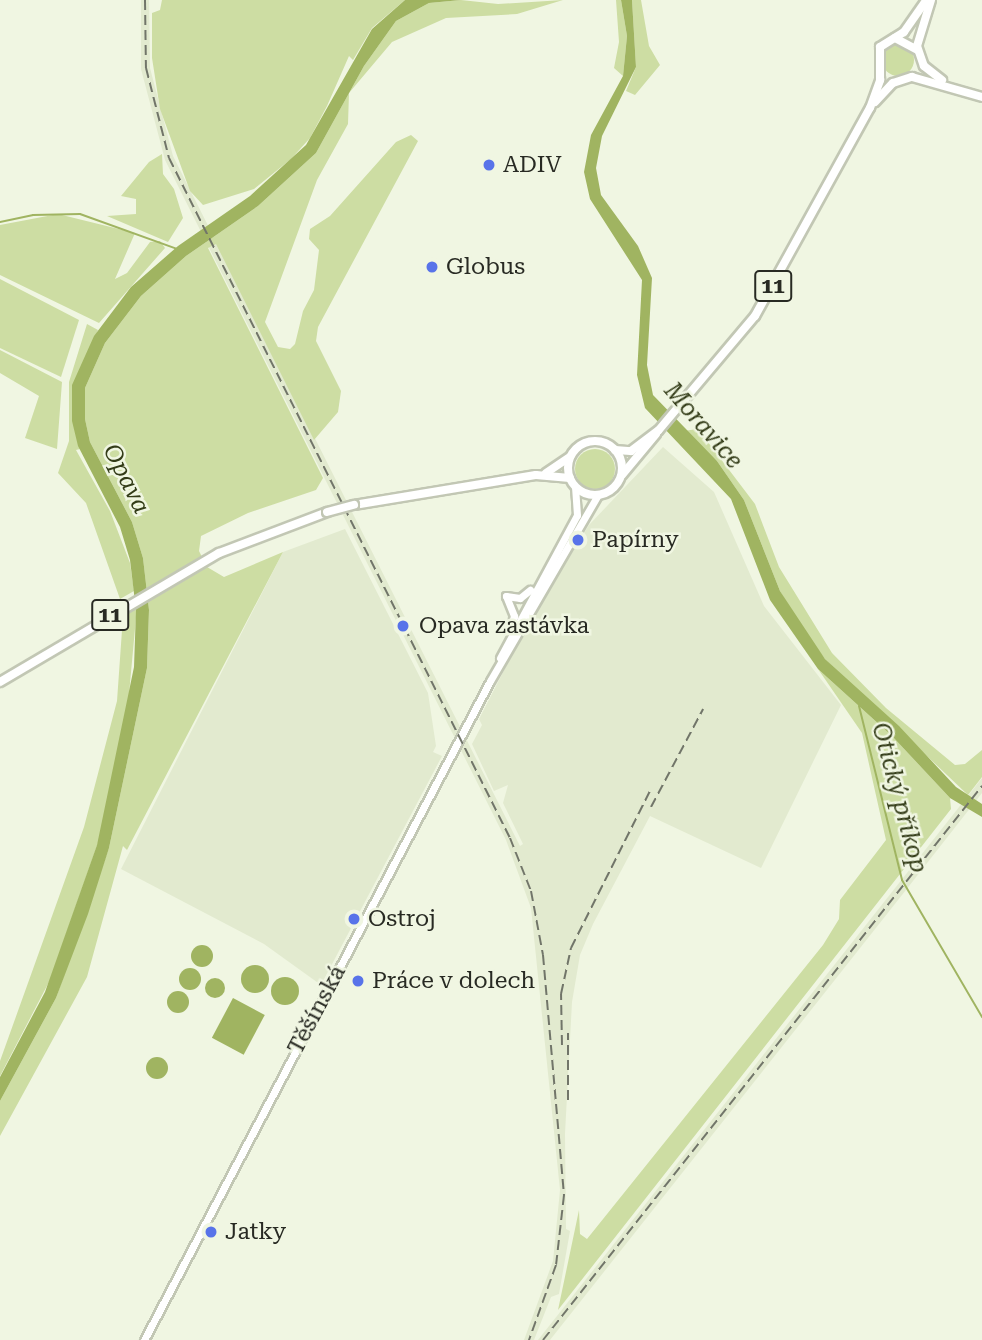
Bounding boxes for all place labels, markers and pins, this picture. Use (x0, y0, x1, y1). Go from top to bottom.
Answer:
place label: ADIV (503, 151, 562, 179)
marker: ADIV (481, 157, 497, 173)
place label: Globus (446, 253, 525, 281)
marker: Globus (424, 259, 440, 275)
place label: Papírny (592, 526, 679, 554)
marker: Papírny (570, 532, 586, 548)
place label: Opava zastávka (419, 612, 589, 640)
marker: Opava zastávka (393, 616, 413, 636)
place label: Ostroj (368, 905, 436, 933)
marker: Ostroj (346, 911, 362, 927)
place label: Práce v dolech (372, 967, 535, 995)
marker: Práce v dolech (350, 973, 366, 989)
place label: Jatky (225, 1218, 286, 1246)
marker: Jatky (203, 1224, 219, 1240)

